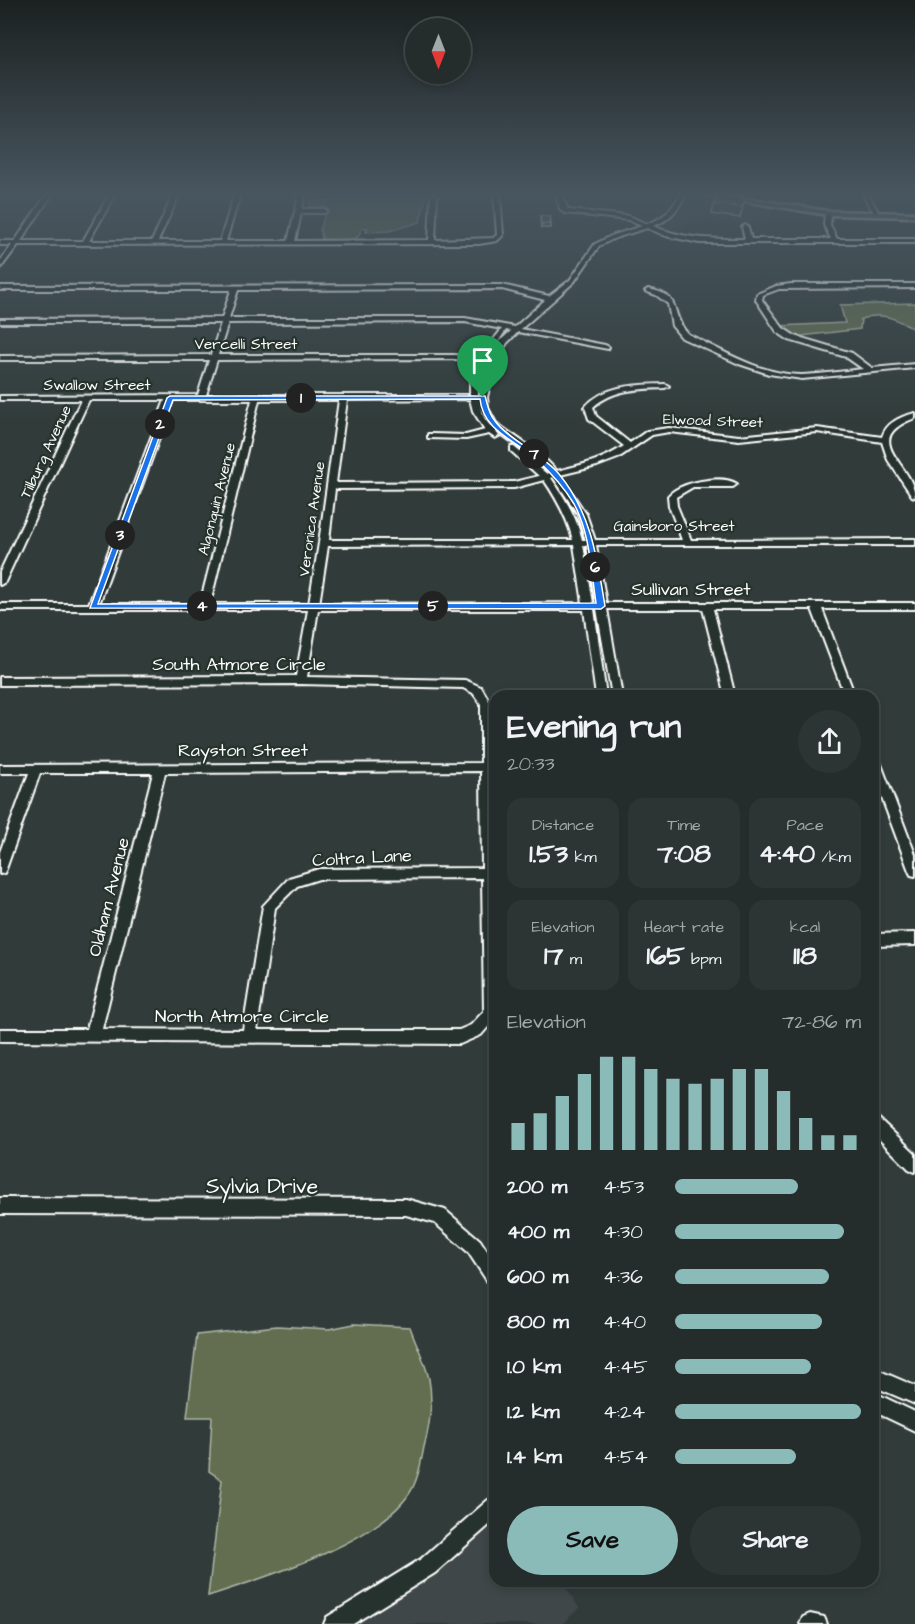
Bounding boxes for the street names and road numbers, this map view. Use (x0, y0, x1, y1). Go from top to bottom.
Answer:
street label: Vercelli Street (195, 334, 297, 355)
street label: Swallow Street (44, 375, 150, 396)
street label: Tilburg Avenue (15, 402, 78, 503)
street label: Elwood Street (663, 409, 763, 433)
street label: Algonquin Avenue (193, 440, 242, 558)
street label: Veronica Avenue (294, 460, 330, 578)
street label: Gainsboro Street (613, 516, 735, 537)
street label: Sullivan Street (631, 577, 751, 602)
street label: South Atmore Circle (152, 652, 326, 677)
street label: Rayston Street (178, 738, 309, 764)
street label: Oldham Avenue (82, 835, 136, 959)
street label: Coltra Lane (312, 843, 413, 873)
street label: North Atmore Circle (155, 1004, 329, 1029)
street label: Sylvia Drive (206, 1172, 318, 1203)

